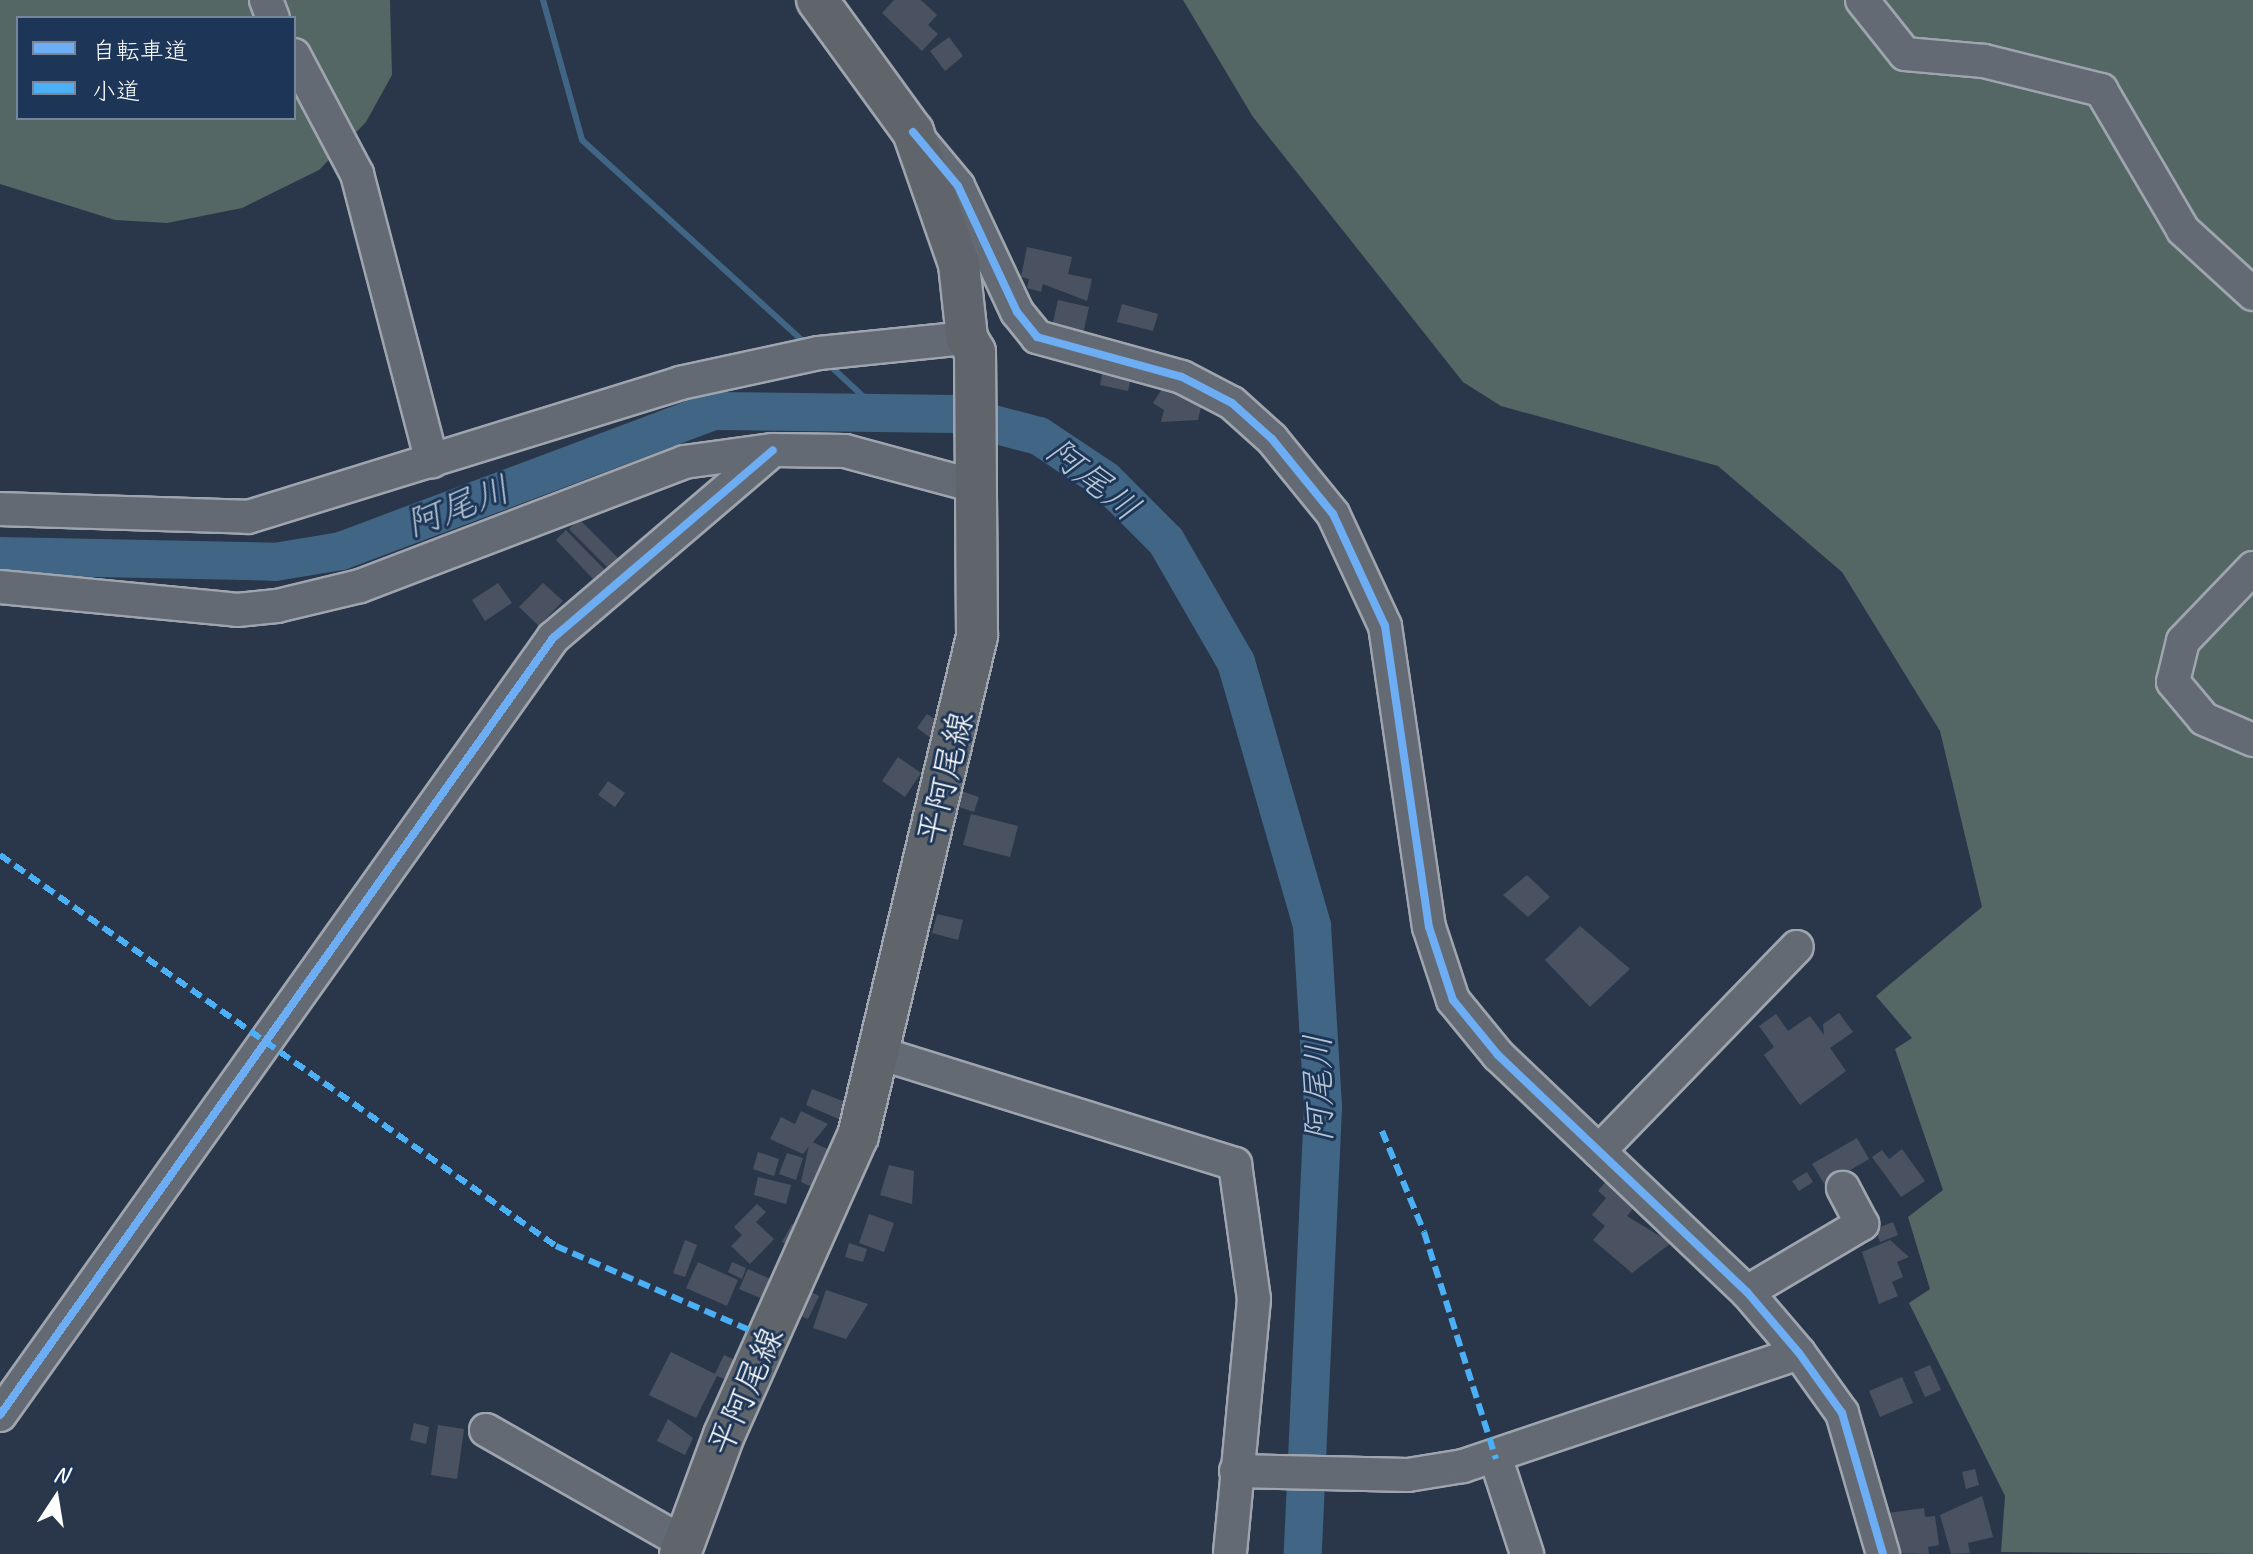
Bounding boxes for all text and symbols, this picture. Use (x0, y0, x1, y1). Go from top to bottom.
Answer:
legend (16, 16, 296, 120)
text: 自転車道 (92, 36, 188, 66)
text: 小道 (92, 76, 140, 106)
water label: 阿尾川 (1037, 429, 1149, 531)
water label: 阿尾川 (400, 467, 516, 547)
street label: 平阿尾線 (909, 707, 981, 849)
water label: 阿尾川 (1296, 1034, 1342, 1142)
street label: 平阿尾線 (699, 1321, 791, 1461)
north arrow (16, 1458, 96, 1538)
text: N (51, 1459, 71, 1490)

